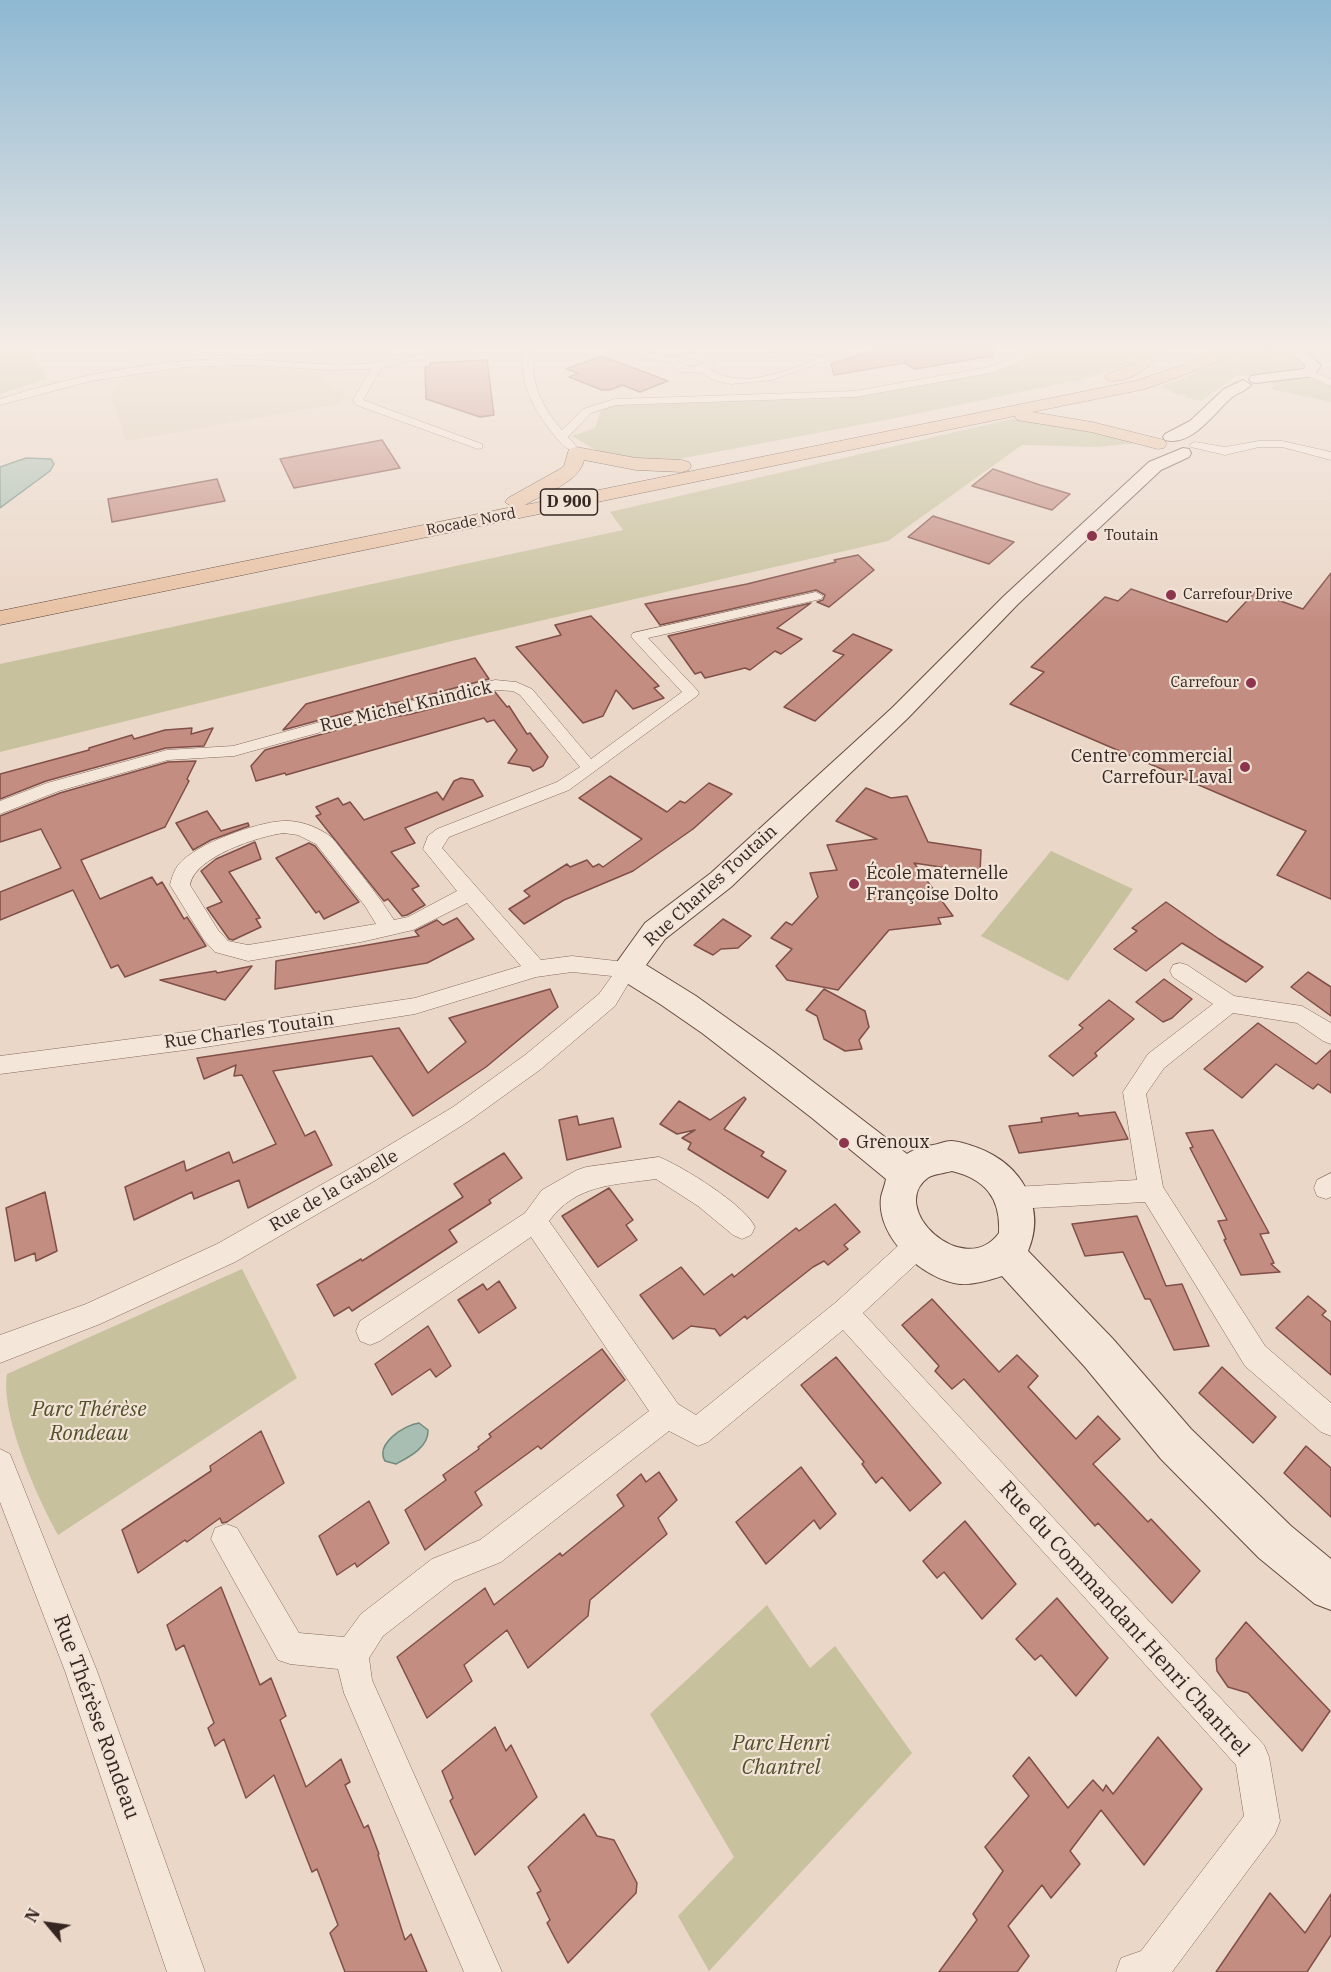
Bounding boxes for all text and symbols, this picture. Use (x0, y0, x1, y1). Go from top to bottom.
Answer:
road number: D 900 (540, 489, 598, 515)
street label: Rocade Nord (425, 505, 517, 539)
place label: Toutain (1104, 527, 1159, 545)
marker: Toutain (1085, 529, 1099, 543)
place label: Carrefour Drive (1183, 586, 1293, 604)
marker: Carrefour Drive (1164, 588, 1178, 602)
place label: Carrefour (1170, 674, 1239, 692)
marker: Carrefour (1244, 676, 1258, 690)
street label: Rue Michel Knindick (318, 677, 494, 737)
place label: Centre commercial Carrefour Laval (1071, 746, 1233, 789)
marker: Centre commercial Carrefour Laval (1238, 760, 1252, 774)
street label: Rue Charles Toutain (640, 821, 782, 951)
place label: École maternelle Françoise Dolto (866, 863, 1008, 906)
marker: École maternelle Françoise Dolto (847, 877, 861, 891)
street label: Rue Charles Toutain (163, 1008, 335, 1054)
place label: Grenoux (856, 1132, 929, 1154)
marker: Grenoux (837, 1136, 851, 1150)
street label: Rue de la Gabelle (266, 1145, 402, 1237)
park label: Parc Thérèse Rondeau (32, 1397, 146, 1447)
street label: Rue du Commandant Henri Chantrel (994, 1476, 1254, 1762)
street label: Rue Thérèse Rondeau (47, 1611, 145, 1823)
park label: Parc Henri Chantrel (732, 1731, 830, 1781)
north arrow (18, 1894, 78, 1954)
text: N (20, 1905, 44, 1926)

